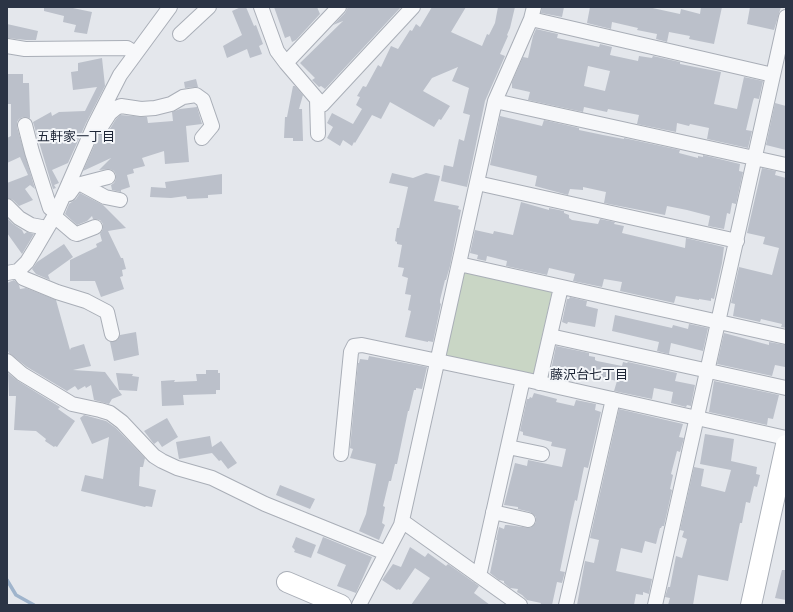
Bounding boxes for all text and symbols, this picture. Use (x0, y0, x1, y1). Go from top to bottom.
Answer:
district label: 五軒家一丁目 (37, 129, 115, 145)
district label: 藤沢台七丁目 (550, 367, 628, 383)

